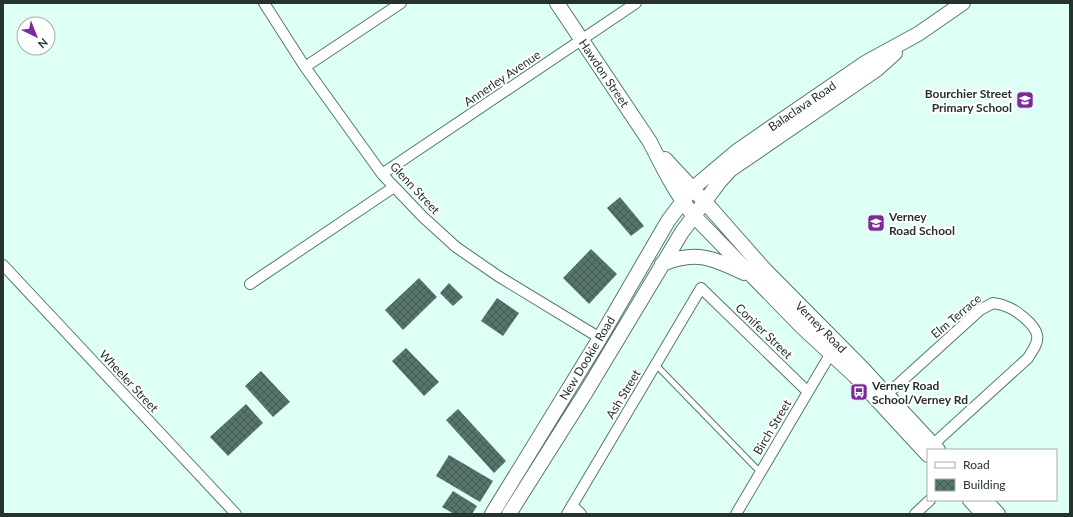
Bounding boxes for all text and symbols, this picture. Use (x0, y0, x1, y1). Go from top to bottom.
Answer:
north arrow (16, 16, 56, 56)
text: N (36, 36, 51, 51)
street label: Hawdon Street (576, 36, 633, 111)
street label: Annerley Avenue (461, 47, 543, 109)
street label: Balaclava Road (765, 78, 839, 134)
place label: Bourchier Street Primary School (925, 86, 1013, 115)
school or university icon: Bourchier Street Primary School (1015, 90, 1035, 110)
street label: Glenn Street (387, 159, 443, 218)
place label: Verney Road School (888, 209, 955, 238)
school or university icon: Verney Road School (866, 213, 886, 233)
street label: Elm Terrace (928, 291, 984, 341)
street label: Verney Road (792, 298, 850, 356)
street label: Conifer Street (732, 300, 796, 362)
street label: New Dookie Road (556, 313, 618, 403)
street label: Wheeler Street (96, 347, 162, 416)
street label: Ash Street (602, 366, 644, 421)
place label: Verney Road School/Verney Rd (871, 378, 968, 407)
bus stop icon: Verney Road School/Verney Rd (849, 382, 869, 402)
street label: Birch Street (750, 396, 795, 457)
legend (927, 449, 1057, 501)
text: Road (963, 457, 990, 472)
text: Building (963, 477, 1006, 492)

